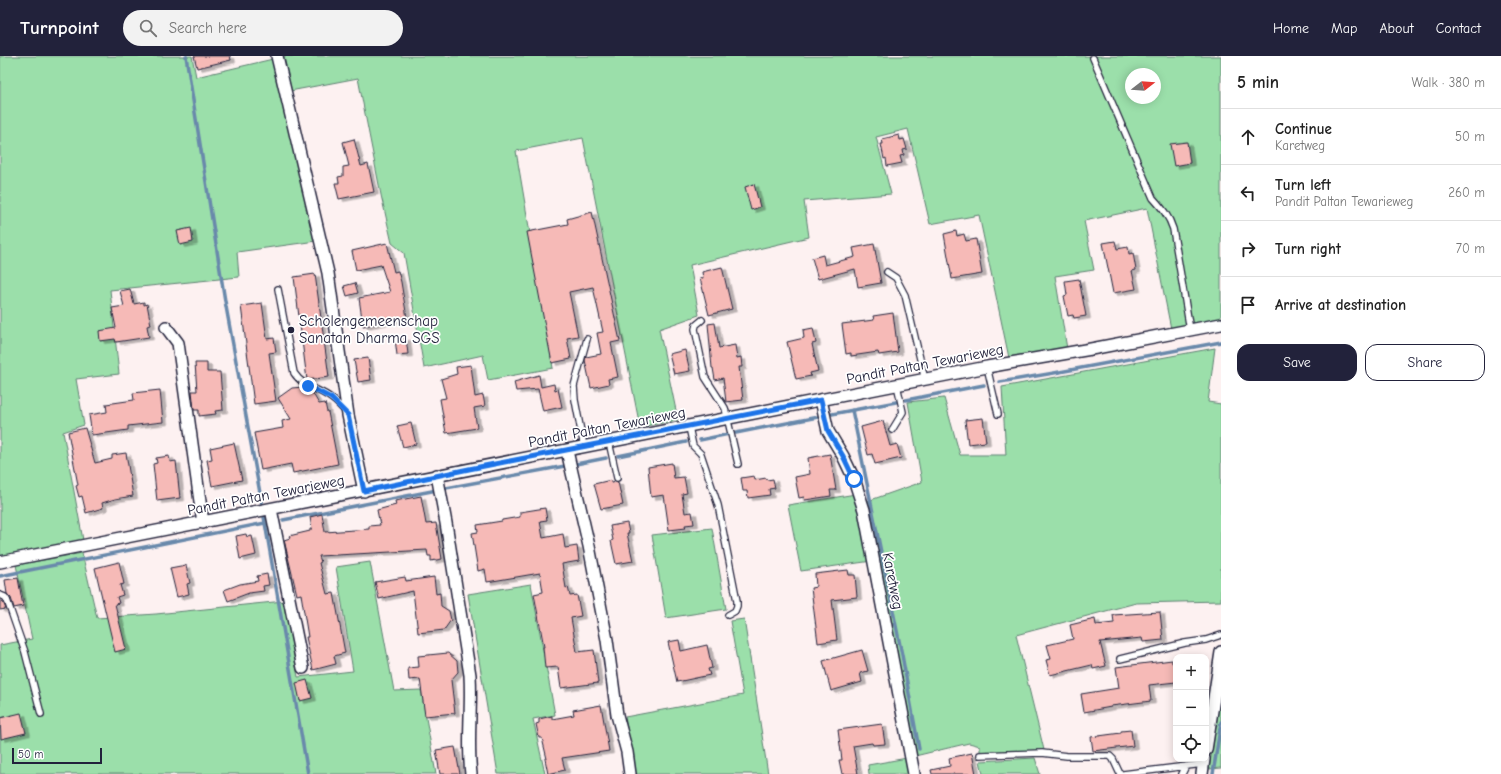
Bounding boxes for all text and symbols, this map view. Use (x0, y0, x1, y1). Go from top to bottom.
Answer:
search box (123, 10, 403, 46)
text: Turnpoint (20, 17, 99, 39)
icon: search (137, 17, 159, 39)
text: Search here (169, 19, 247, 37)
text: Home (1273, 20, 1309, 37)
text: Map (1331, 20, 1357, 37)
text: About (1379, 20, 1414, 37)
text: Contact (1436, 20, 1481, 37)
north arrow (1125, 68, 1161, 104)
text: 5 min (1237, 73, 1279, 92)
text: Walk · 380 m (1412, 75, 1485, 90)
text: Continue (1275, 120, 1332, 138)
icon: ahead (1237, 126, 1259, 148)
text: 50 m (1455, 129, 1485, 144)
text: Karetweg (1275, 138, 1325, 153)
text: Turn left (1275, 176, 1331, 194)
icon: left (1237, 182, 1259, 204)
text: 260 m (1448, 185, 1485, 200)
text: Pandit Paltan Tewarieweg (1275, 194, 1413, 209)
icon: right (1237, 238, 1259, 260)
text: Turn right (1275, 240, 1341, 258)
text: 70 m (1456, 241, 1485, 256)
icon: arrive (1237, 294, 1259, 316)
text: Arrive at destination (1275, 296, 1406, 314)
place label: Scholengemeenschap Sanatan Dharma SGS (299, 312, 440, 347)
marker: Scholengemeenschap Sanatan Dharma SGS (286, 325, 296, 335)
street label: Pandit Paltan Tewarieweg (845, 340, 1005, 388)
button: Save (1237, 344, 1357, 381)
button: Share (1365, 344, 1485, 381)
route end (299, 377, 317, 395)
street label: Pandit Paltan Tewarieweg (527, 403, 687, 451)
route start (845, 470, 863, 488)
street label: Pandit Paltan Tewarieweg (186, 471, 346, 519)
street label: Karetweg (879, 551, 907, 611)
map controls (1173, 654, 1209, 762)
button: + (1173, 654, 1209, 690)
button: − (1173, 690, 1209, 726)
button: locate (1173, 726, 1209, 762)
scale bar (12, 746, 102, 765)
text: 50 m (18, 748, 43, 761)

